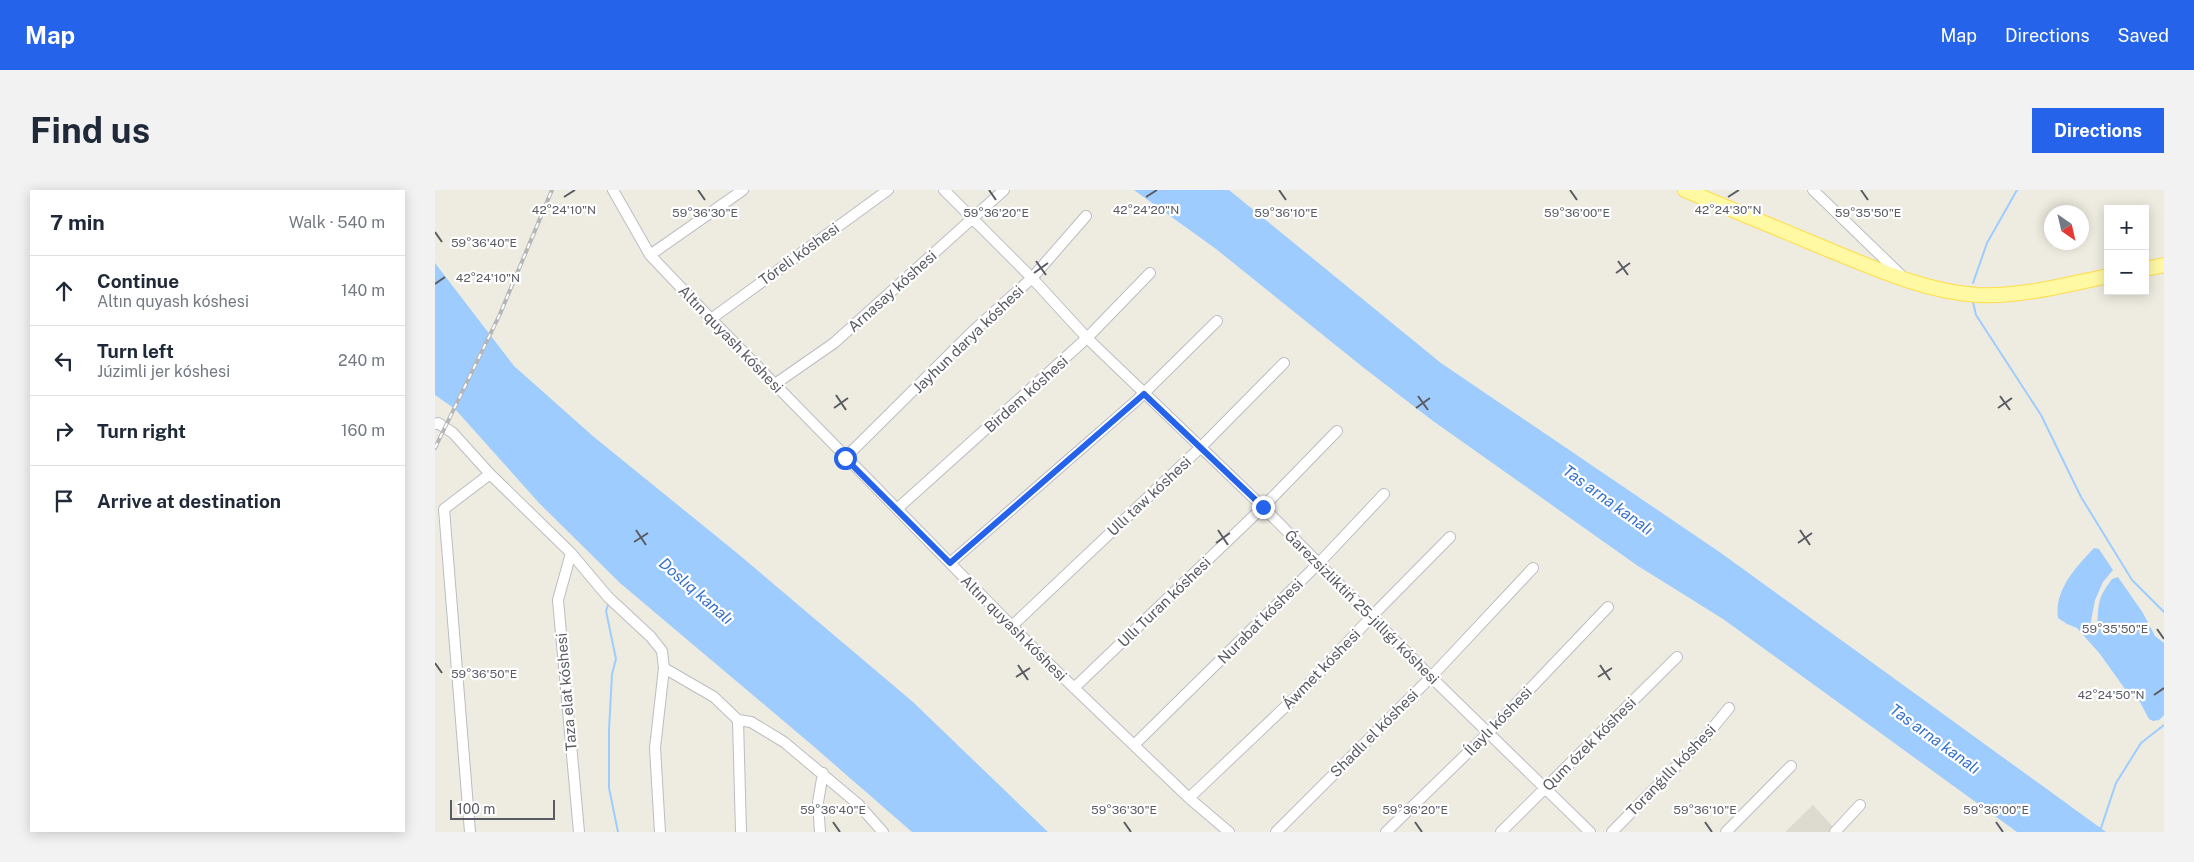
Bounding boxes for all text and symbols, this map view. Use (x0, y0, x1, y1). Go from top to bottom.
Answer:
text: Map (25, 21, 75, 49)
text: Map (1940, 25, 1977, 46)
text: Directions (2005, 25, 2090, 46)
text: Saved (2118, 25, 2169, 46)
button: Directions (2032, 108, 2164, 153)
text: Find us (30, 110, 150, 151)
text: 42°24'10"N (532, 203, 596, 217)
text: 42°24'20"N (1113, 203, 1179, 217)
text: 42°24'30"N (1695, 203, 1761, 217)
north arrow (2044, 205, 2089, 250)
map controls (2104, 205, 2149, 295)
button: + (2104, 205, 2149, 250)
text: 59°36'30"E (672, 206, 738, 220)
text: 59°36'20"E (963, 206, 1029, 220)
text: 59°36'10"E (1254, 206, 1318, 220)
text: 59°36'00"E (1544, 206, 1610, 220)
text: 59°35'50"E (1835, 206, 1901, 220)
text: 7 min (50, 210, 105, 235)
text: Walk · 540 m (289, 213, 385, 232)
street label: Tóreli kóshesi (756, 219, 842, 289)
text: 59°36'40"E (451, 236, 517, 250)
street label: Arnasay kóshesi (844, 247, 940, 335)
button: − (2104, 250, 2149, 295)
text: Continue (97, 270, 179, 292)
text: 42°24'10"N (456, 271, 520, 285)
icon: ahead (50, 277, 78, 305)
text: 140 m (341, 281, 385, 300)
street label: Altın quyash kóshesi (675, 282, 787, 396)
street label: Jayhun darya kóshesi (909, 282, 1027, 396)
text: Altın quyash kóshesi (97, 292, 249, 311)
text: Turn left (97, 340, 174, 362)
icon: left (50, 347, 78, 375)
text: 240 m (338, 351, 385, 370)
street label: Birdem kóshesi (981, 352, 1071, 436)
text: Júzimli jer kóshesi (97, 362, 230, 381)
icon: right (50, 417, 78, 445)
text: Turn right (97, 420, 186, 442)
text: 160 m (341, 421, 385, 440)
route start (834, 447, 857, 470)
street label: Ullı taw kóshesi (1104, 453, 1194, 539)
water label: Tas arna kanalı (1559, 461, 1657, 539)
icon: arrive (50, 487, 78, 515)
text: Arrive at destination (97, 490, 281, 512)
route end (1252, 496, 1275, 519)
street label: Ǵarezsizliktiń 25-jıllıǵı kóshesi (1281, 526, 1443, 688)
street label: Ullı Turan kóshesi (1114, 553, 1214, 651)
water label: Doslıq kanalı (655, 554, 737, 628)
street label: Altın quyash kóshesi (958, 572, 1070, 684)
street label: Nurabat kóshesi (1214, 575, 1306, 667)
text: 59°35'50"E (2082, 622, 2148, 636)
street label: Áwmet kóshesi (1279, 625, 1363, 713)
street label: Taza elat kóshesi (552, 632, 580, 752)
text: 59°36'50"E (451, 667, 517, 681)
street label: Ílaylı kóshesi (1461, 683, 1535, 759)
street label: Shadlı el kóshesi (1327, 686, 1421, 780)
text: 42°24'50"N (2077, 688, 2145, 702)
street label: Qum ózek kóshesi (1539, 694, 1639, 794)
water label: Tas arna kanalı (1886, 700, 1984, 778)
street label: Toranǵıllı kóshesi (1623, 721, 1719, 819)
scale bar (450, 797, 555, 820)
text: 100 m (457, 801, 495, 817)
text: 59°36'40"E (800, 803, 866, 817)
text: 59°36'30"E (1091, 803, 1157, 817)
text: 59°36'20"E (1382, 803, 1448, 817)
text: 59°36'10"E (1673, 803, 1737, 817)
text: 59°36'00"E (1963, 803, 2029, 817)

